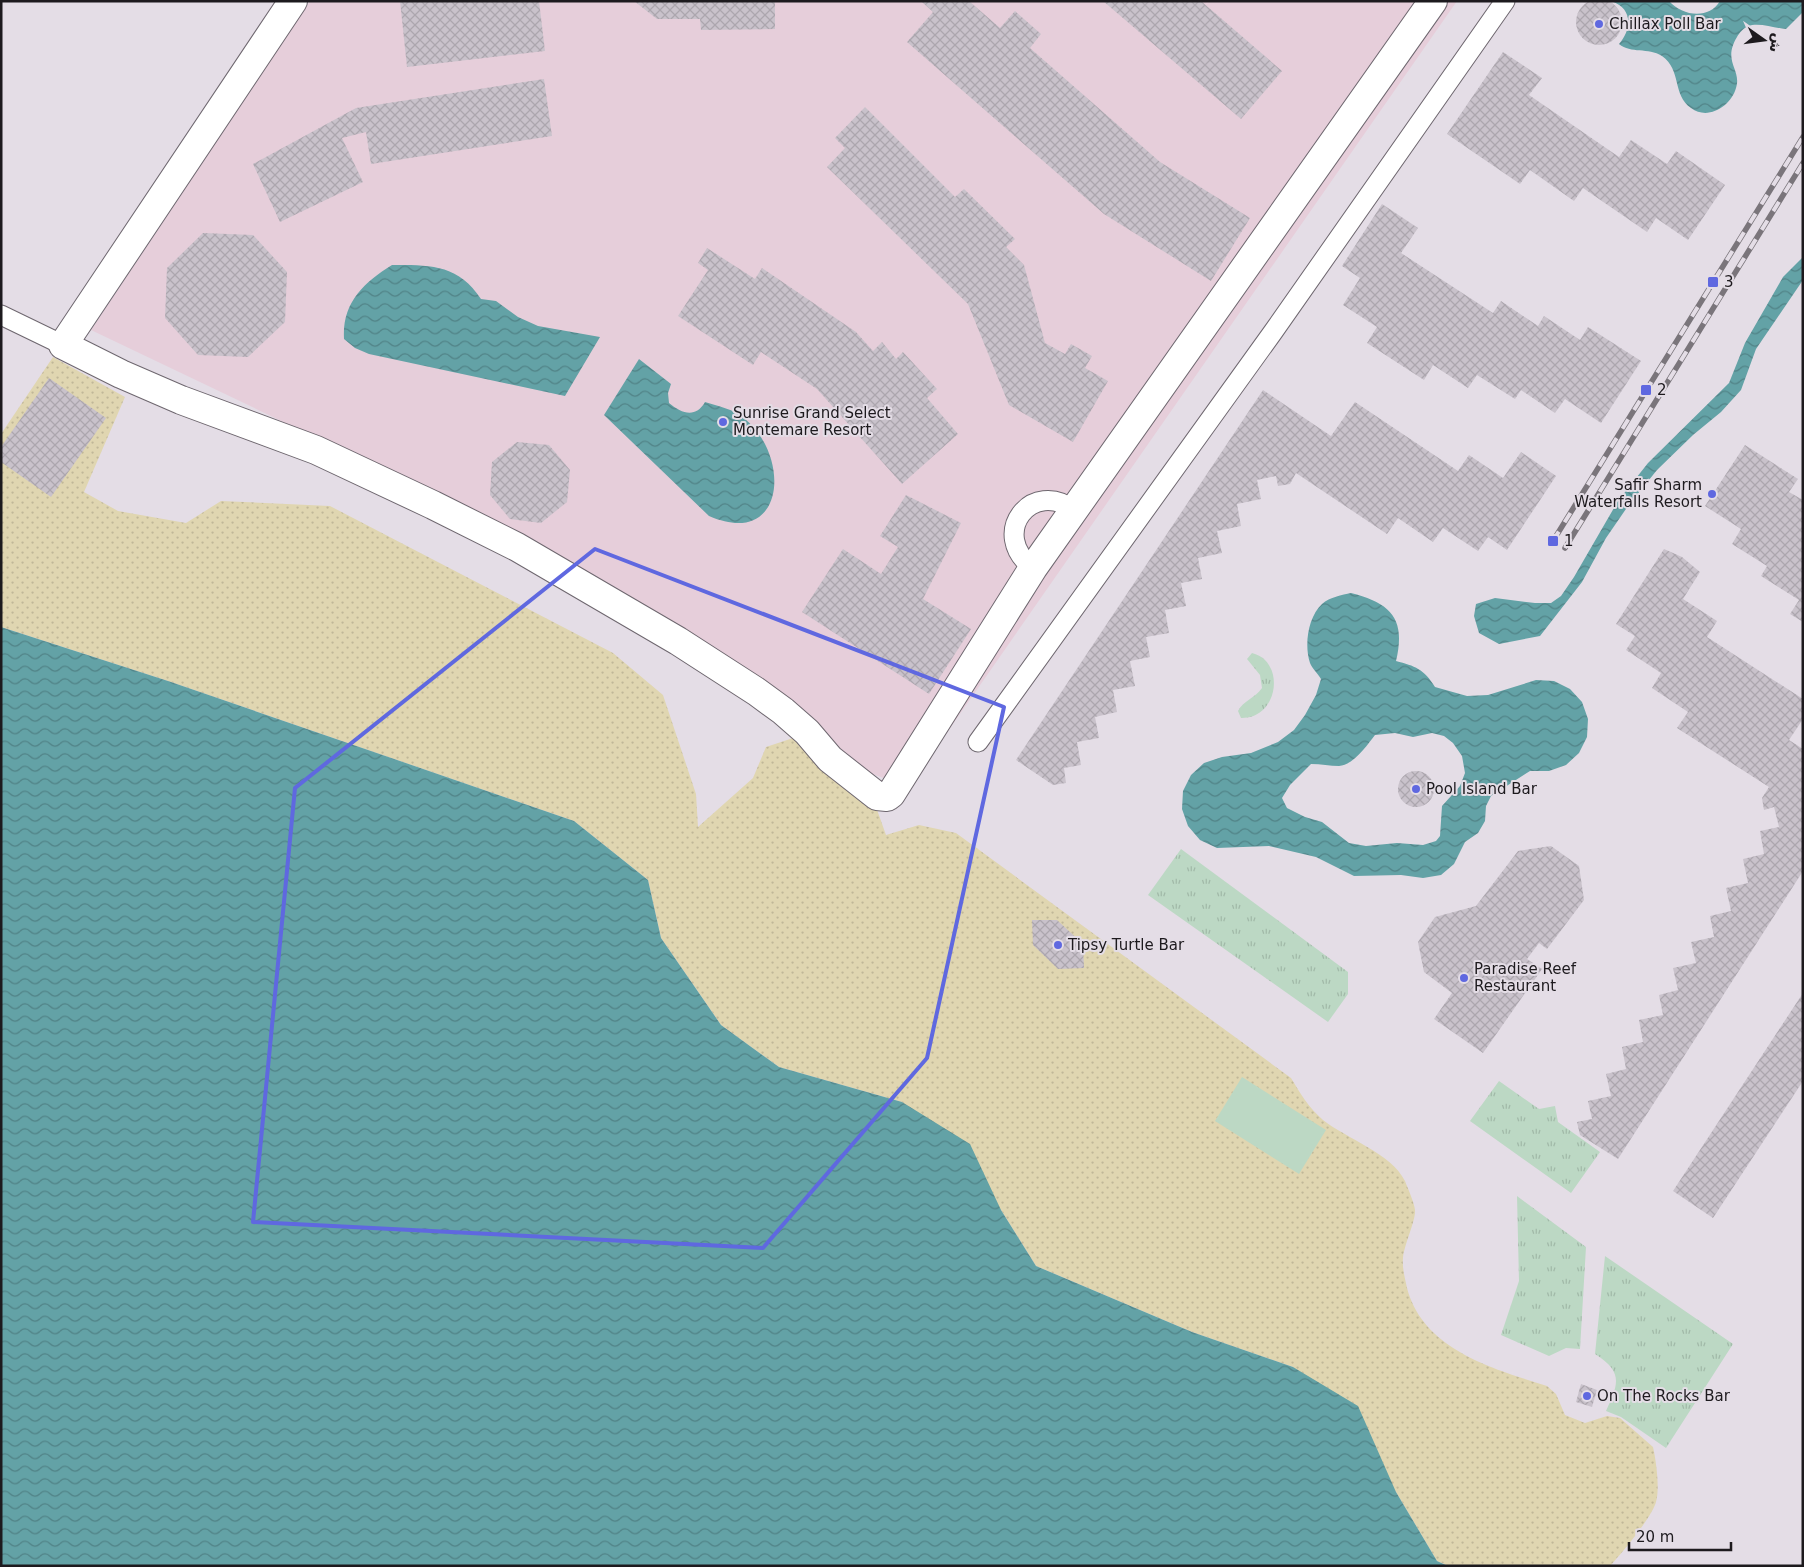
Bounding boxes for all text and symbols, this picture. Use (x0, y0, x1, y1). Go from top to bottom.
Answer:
place label: Chillax Poll Bar (1609, 15, 1722, 33)
north arrow (1739, 15, 1789, 65)
marker: Chillax Poll Bar (1593, 18, 1605, 30)
text: ش (1767, 32, 1787, 54)
place label: 3 (1724, 273, 1734, 291)
marker: 3 (1706, 275, 1720, 289)
place label: 2 (1657, 381, 1667, 399)
marker: 2 (1639, 383, 1653, 397)
place label: Sunrise Grand Select Montemare Resort (733, 404, 891, 439)
marker: Sunrise Grand Select Montemare Resort (717, 416, 729, 428)
place label: Safir Sharm Waterfalls Resort (1574, 476, 1702, 511)
marker: Safir Sharm Waterfalls Resort (1706, 488, 1718, 500)
place label: 1 (1564, 532, 1574, 550)
marker: 1 (1546, 534, 1560, 548)
place label: Pool Island Bar (1426, 780, 1538, 798)
marker: Pool Island Bar (1410, 783, 1422, 795)
place label: Tipsy Turtle Bar (1067, 936, 1185, 954)
marker: Tipsy Turtle Bar (1052, 939, 1064, 951)
place label: Paradise Reef Restaurant (1474, 960, 1577, 995)
marker: Paradise Reef Restaurant (1458, 972, 1470, 984)
place label: On The Rocks Bar (1597, 1387, 1731, 1405)
marker: On The Rocks Bar (1581, 1390, 1593, 1402)
scale bar (1629, 1520, 1732, 1552)
text: 20 m (1636, 1528, 1674, 1546)

